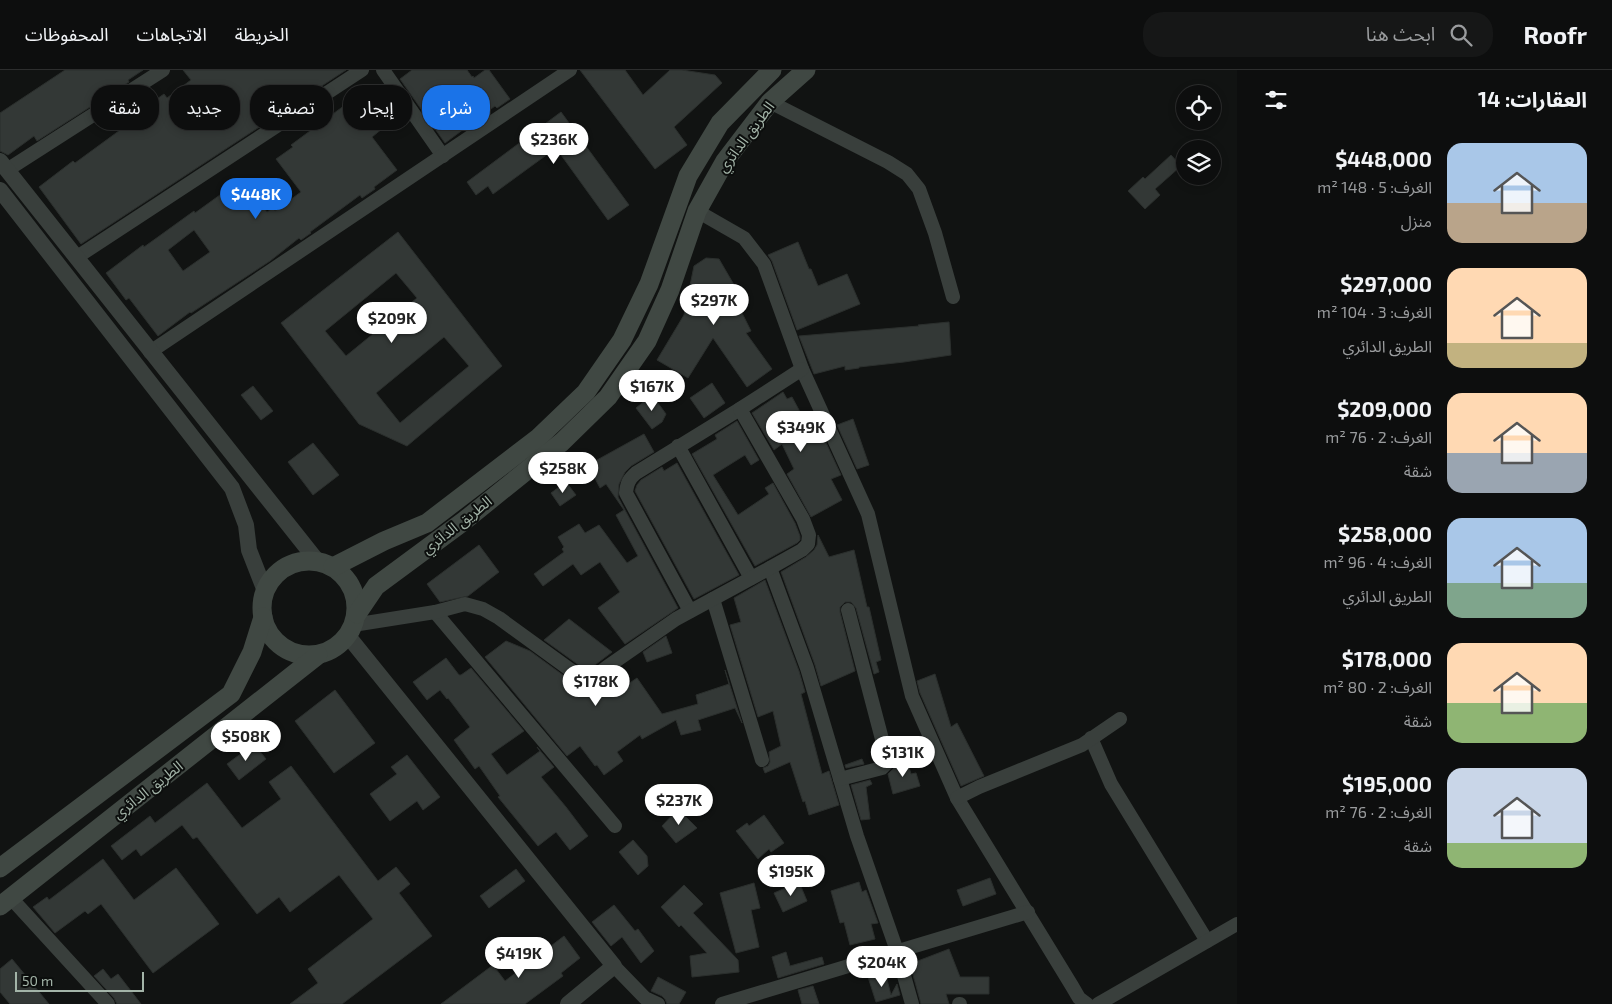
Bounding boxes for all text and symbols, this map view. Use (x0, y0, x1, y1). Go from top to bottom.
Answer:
search box (1143, 12, 1493, 57)
text: Roofr (1523, 20, 1587, 49)
icon: search (1447, 21, 1475, 49)
text: ابحث هنا (1366, 22, 1435, 45)
text: المحفوظات (25, 23, 109, 45)
text: الاتجاهات (137, 23, 207, 45)
text: الخريطة (235, 23, 289, 45)
chip: شقة (91, 85, 159, 130)
chip: جديد (169, 85, 240, 130)
chip: تصفية (250, 85, 333, 130)
chip: إيجار (343, 85, 412, 130)
chip: شراء (422, 85, 490, 130)
map controls (1176, 85, 1221, 185)
button: locate (1176, 85, 1221, 130)
icon: filters (1262, 86, 1290, 114)
text: العقارات: 14 (1478, 86, 1587, 111)
street label: الطريق الدائري (713, 97, 780, 177)
pin: $236K (519, 122, 589, 165)
text: $236K (530, 129, 578, 148)
button: layers (1176, 140, 1221, 185)
text: $448,000 (1335, 146, 1432, 171)
icon: home (1487, 163, 1547, 223)
text: الغرف: 5 · 148 m² (1317, 177, 1432, 196)
pin: $448K (221, 178, 291, 220)
text: $448K (231, 184, 281, 203)
text: منزل (1401, 211, 1432, 230)
text: $297,000 (1340, 271, 1432, 296)
pin: $297K (679, 284, 749, 326)
icon: home (1487, 288, 1547, 348)
text: $297K (691, 290, 737, 309)
pin: $209K (357, 302, 427, 344)
text: الغرف: 3 · 104 m² (1317, 302, 1432, 321)
text: $209K (368, 308, 416, 327)
text: الطريق الدائري (1342, 336, 1432, 355)
pin: $167K (617, 370, 687, 412)
text: $167K (630, 376, 674, 395)
text: $209,000 (1337, 396, 1432, 421)
pin: $349K (766, 410, 836, 453)
icon: home (1487, 413, 1547, 473)
text: $349K (777, 417, 825, 436)
text: الغرف: 2 · 76 m² (1325, 427, 1432, 446)
pin: $258K (528, 452, 598, 494)
text: $258K (539, 458, 587, 477)
text: شقة (1404, 461, 1432, 480)
street label: الطريق الدائري (418, 491, 497, 560)
text: $258,000 (1338, 521, 1432, 546)
icon: home (1487, 538, 1547, 598)
text: الغرف: 4 · 96 m² (1323, 552, 1432, 571)
text: الطريق الدائري (1342, 586, 1432, 605)
text: $178,000 (1342, 646, 1432, 671)
icon: home (1487, 663, 1547, 723)
pin: $178K (561, 664, 631, 707)
text: $178K (574, 671, 618, 690)
text: الغرف: 2 · 80 m² (1323, 677, 1432, 696)
text: شقة (1404, 711, 1432, 730)
pin: $508K (211, 720, 281, 762)
text: $508K (222, 726, 270, 745)
pin: $131K (868, 736, 938, 778)
text: $131K (882, 742, 924, 761)
street label: الطريق الدائري (109, 756, 188, 825)
text: $195,000 (1342, 771, 1432, 796)
pin: $237K (644, 784, 714, 826)
icon: home (1487, 788, 1547, 848)
text: $237K (656, 790, 702, 809)
text: الغرف: 2 · 76 m² (1325, 802, 1432, 821)
text: شقة (1404, 836, 1432, 855)
pin: $195K (756, 854, 826, 897)
text: $195K (769, 861, 813, 880)
pin: $419K (484, 936, 554, 979)
text: $419K (496, 943, 542, 962)
pin: $204K (847, 946, 917, 988)
text: $204K (857, 952, 907, 971)
scale bar (15, 969, 144, 992)
text: 50 m (22, 972, 53, 989)

